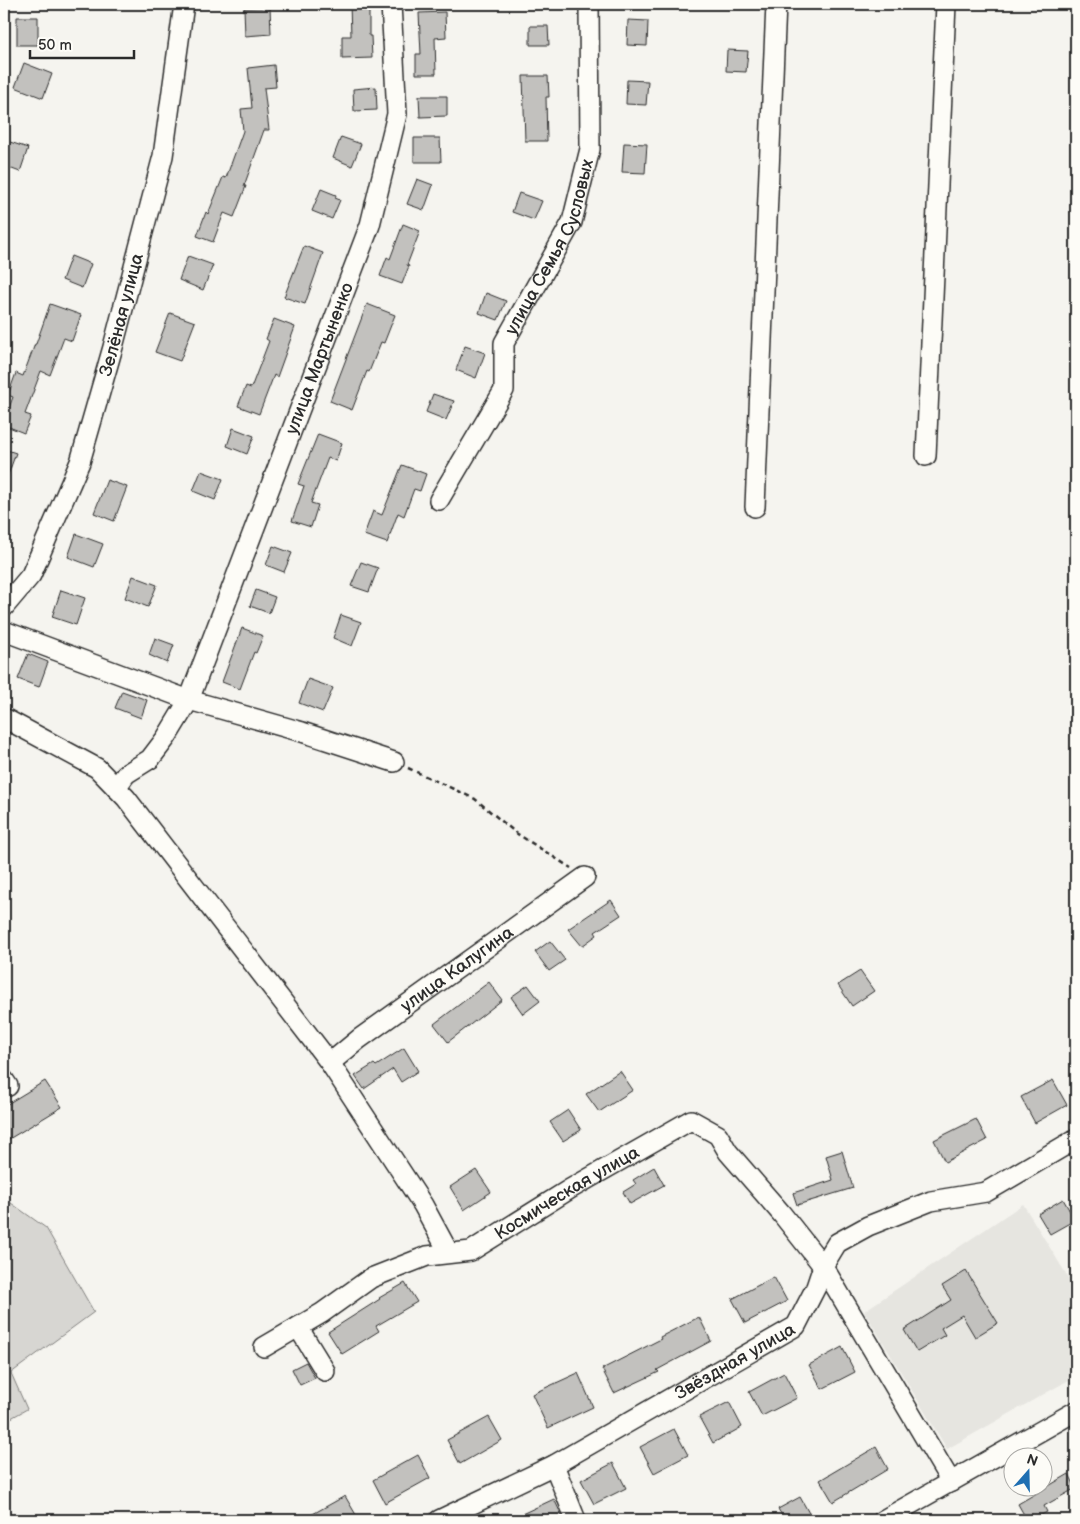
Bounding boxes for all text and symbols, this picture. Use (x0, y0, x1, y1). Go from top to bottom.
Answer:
scale bar (30, 28, 134, 60)
text: 50 m (38, 36, 72, 55)
street label: улица Семья Сусловых (500, 157, 598, 338)
street label: Зелёная улица (95, 251, 148, 379)
street label: улица Мартыненко (281, 279, 358, 437)
street label: улица Калугина (396, 921, 517, 1016)
street label: Космическая улица (491, 1141, 643, 1244)
street label: Звёздная улица (671, 1318, 799, 1404)
north arrow (1002, 1446, 1052, 1496)
text: N (1024, 1450, 1040, 1470)

